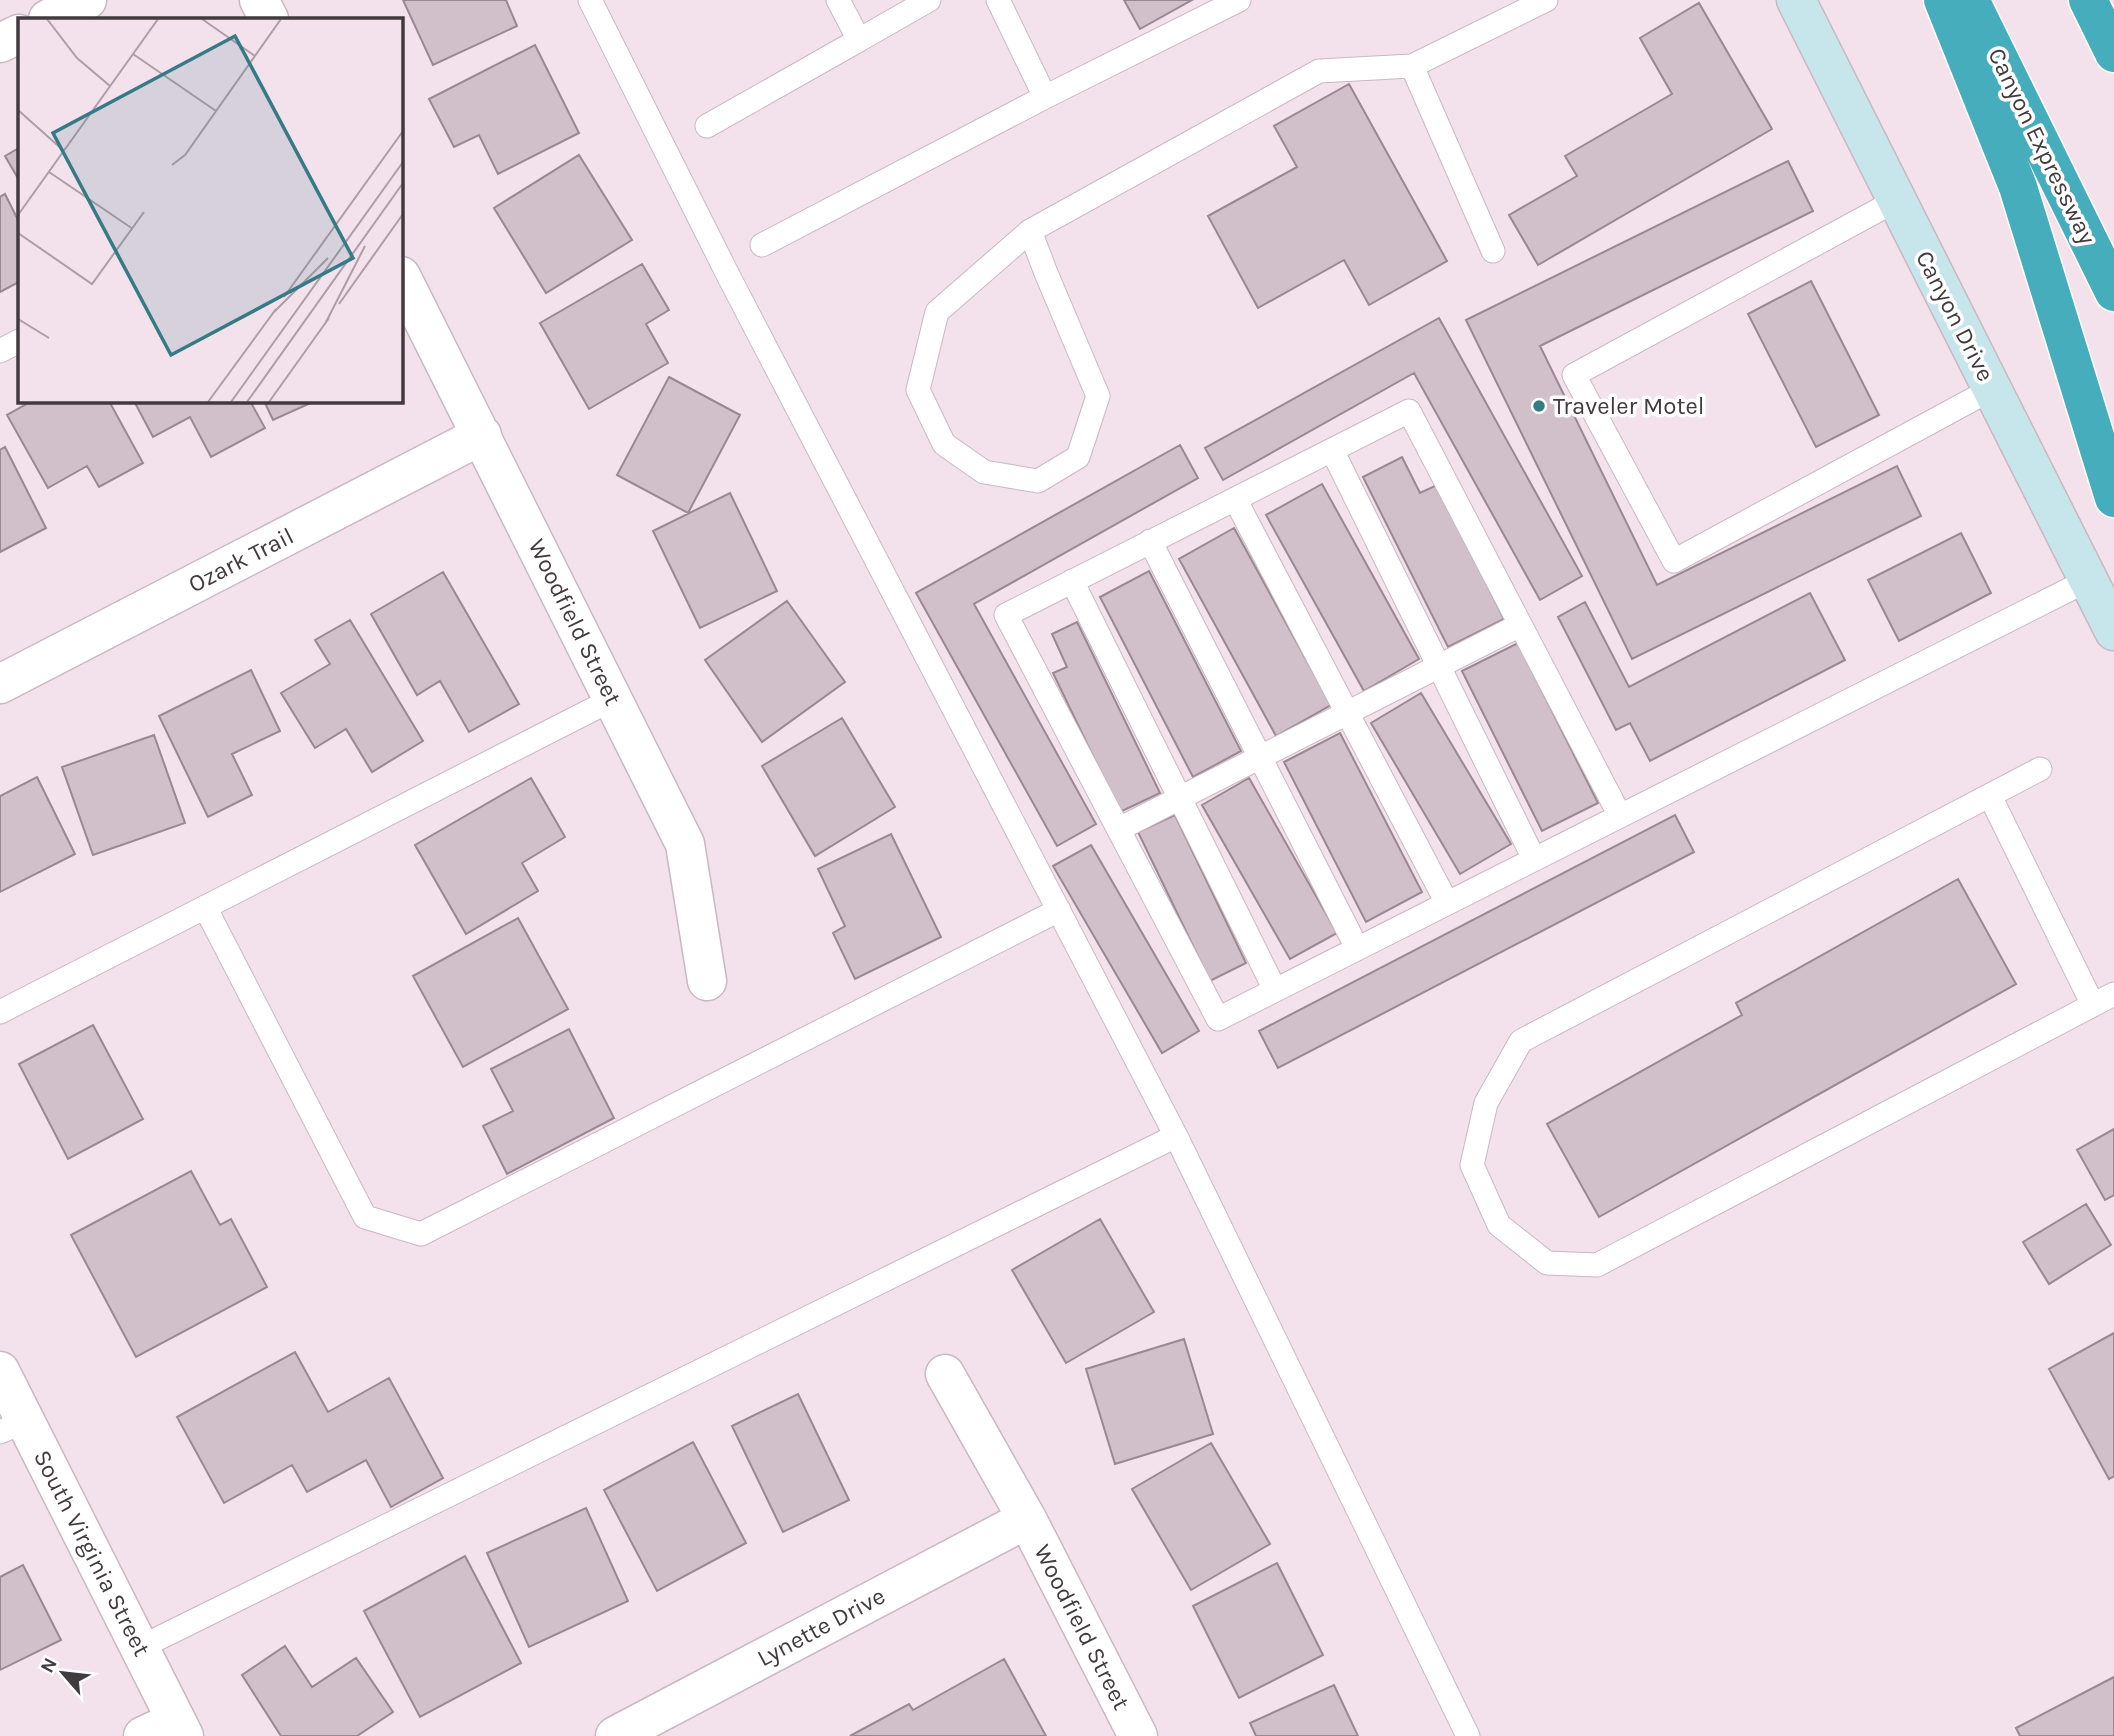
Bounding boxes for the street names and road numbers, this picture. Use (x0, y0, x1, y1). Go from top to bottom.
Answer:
street label: Canyon Expressway (1982, 43, 2102, 249)
street label: Canyon Drive (1910, 246, 2000, 386)
street label: Ozark Trail (184, 522, 298, 598)
street label: Woodfield Street (523, 534, 627, 710)
street label: South Virginia Street (28, 1445, 156, 1661)
street label: Woodfield Street (1028, 1540, 1136, 1714)
street label: Lynette Drive (752, 1582, 890, 1672)

